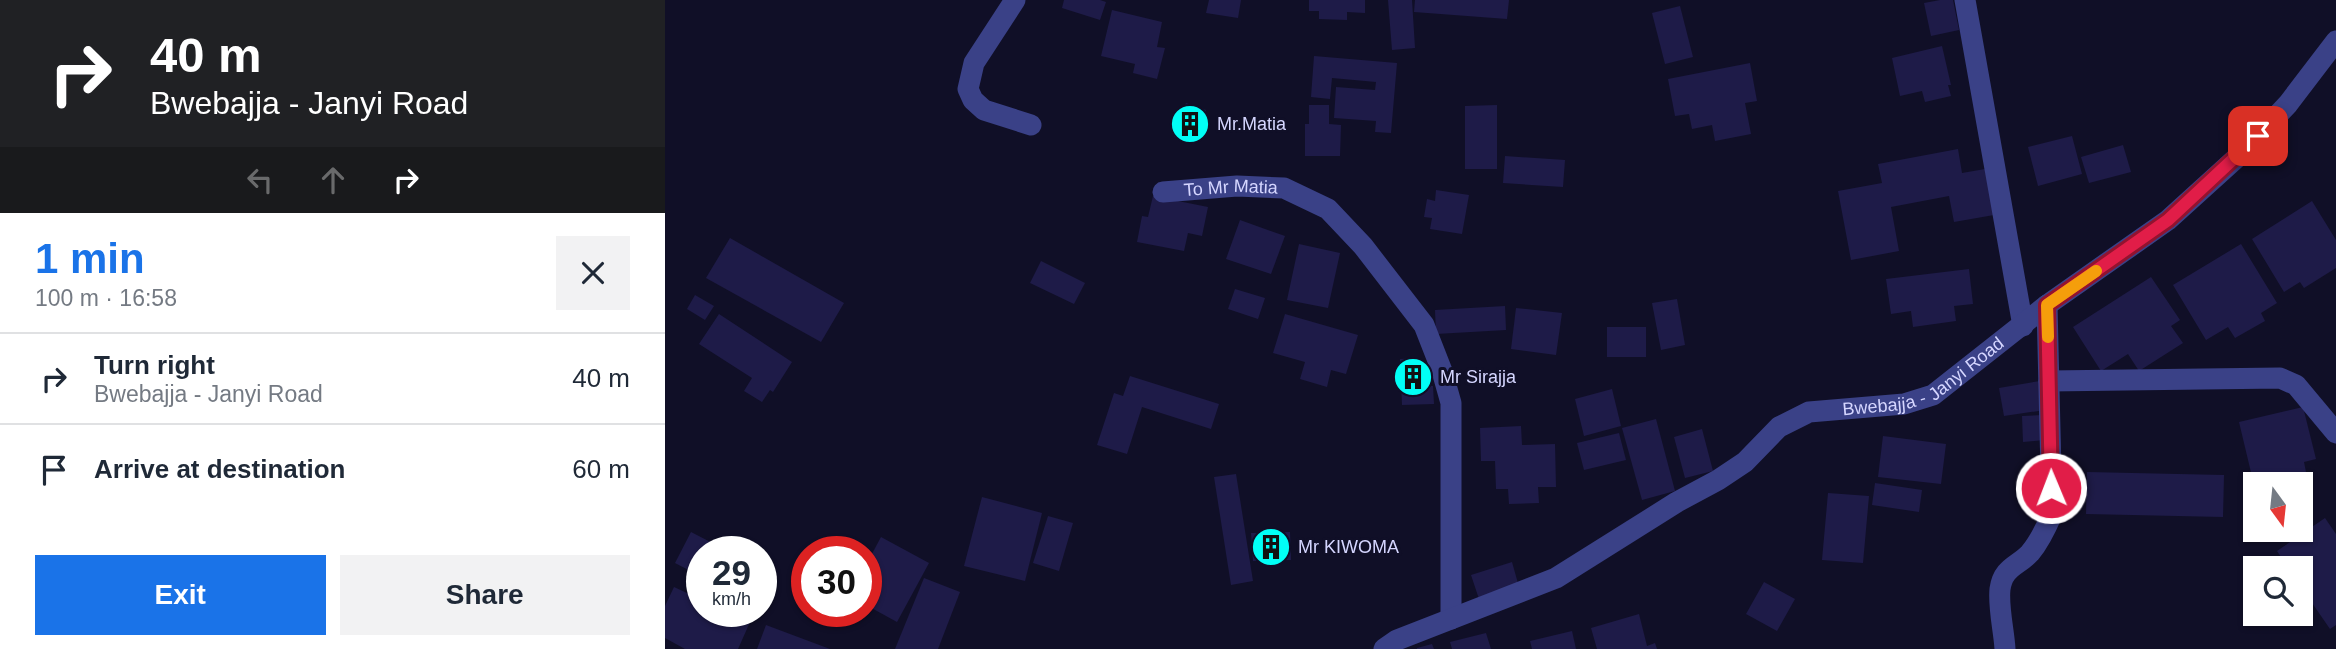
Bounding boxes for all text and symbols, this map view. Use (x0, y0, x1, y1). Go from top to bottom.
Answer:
icon: right (35, 28, 126, 119)
text: 40 m (150, 28, 262, 82)
text: Bwebajja - Janyi Road (150, 85, 468, 121)
building icon: Mr.Matia (1169, 103, 1211, 145)
pin (2228, 106, 2288, 166)
place label: Mr.Matia (1217, 114, 1287, 134)
icon: arrive (2239, 117, 2277, 155)
icon: left (241, 161, 279, 199)
icon: ahead (314, 161, 352, 199)
icon: right (387, 161, 425, 199)
street label: To Mr Matia (1183, 176, 1279, 200)
text: 1 min (35, 235, 145, 282)
button: close (556, 236, 630, 310)
text: 100 m · 16:58 (35, 285, 177, 311)
street label: Bwebajja - Janyi Road (1842, 333, 2008, 419)
text: Turn right (94, 350, 215, 380)
building icon: Mr Sirajja (1392, 356, 1434, 398)
icon: right (35, 360, 73, 398)
text: 40 m (572, 363, 630, 393)
place label: Mr Sirajja (1440, 367, 1517, 387)
text: Bwebajja - Janyi Road (94, 381, 323, 407)
icon: arrive (35, 451, 73, 489)
position arrow (2014, 451, 2088, 525)
text: Arrive at destination (94, 454, 345, 484)
text: 60 m (572, 454, 630, 484)
north arrow (2243, 472, 2313, 542)
map controls (2243, 472, 2313, 626)
building icon: Mr KIWOMA (1250, 526, 1292, 568)
speed limit sign: 30 (791, 536, 882, 627)
place label: Mr KIWOMA (1298, 537, 1399, 557)
text: 29 (712, 553, 751, 592)
button: Exit (35, 555, 326, 635)
button: Share (340, 555, 630, 635)
button: search (2243, 556, 2313, 626)
text: km/h (712, 589, 751, 609)

